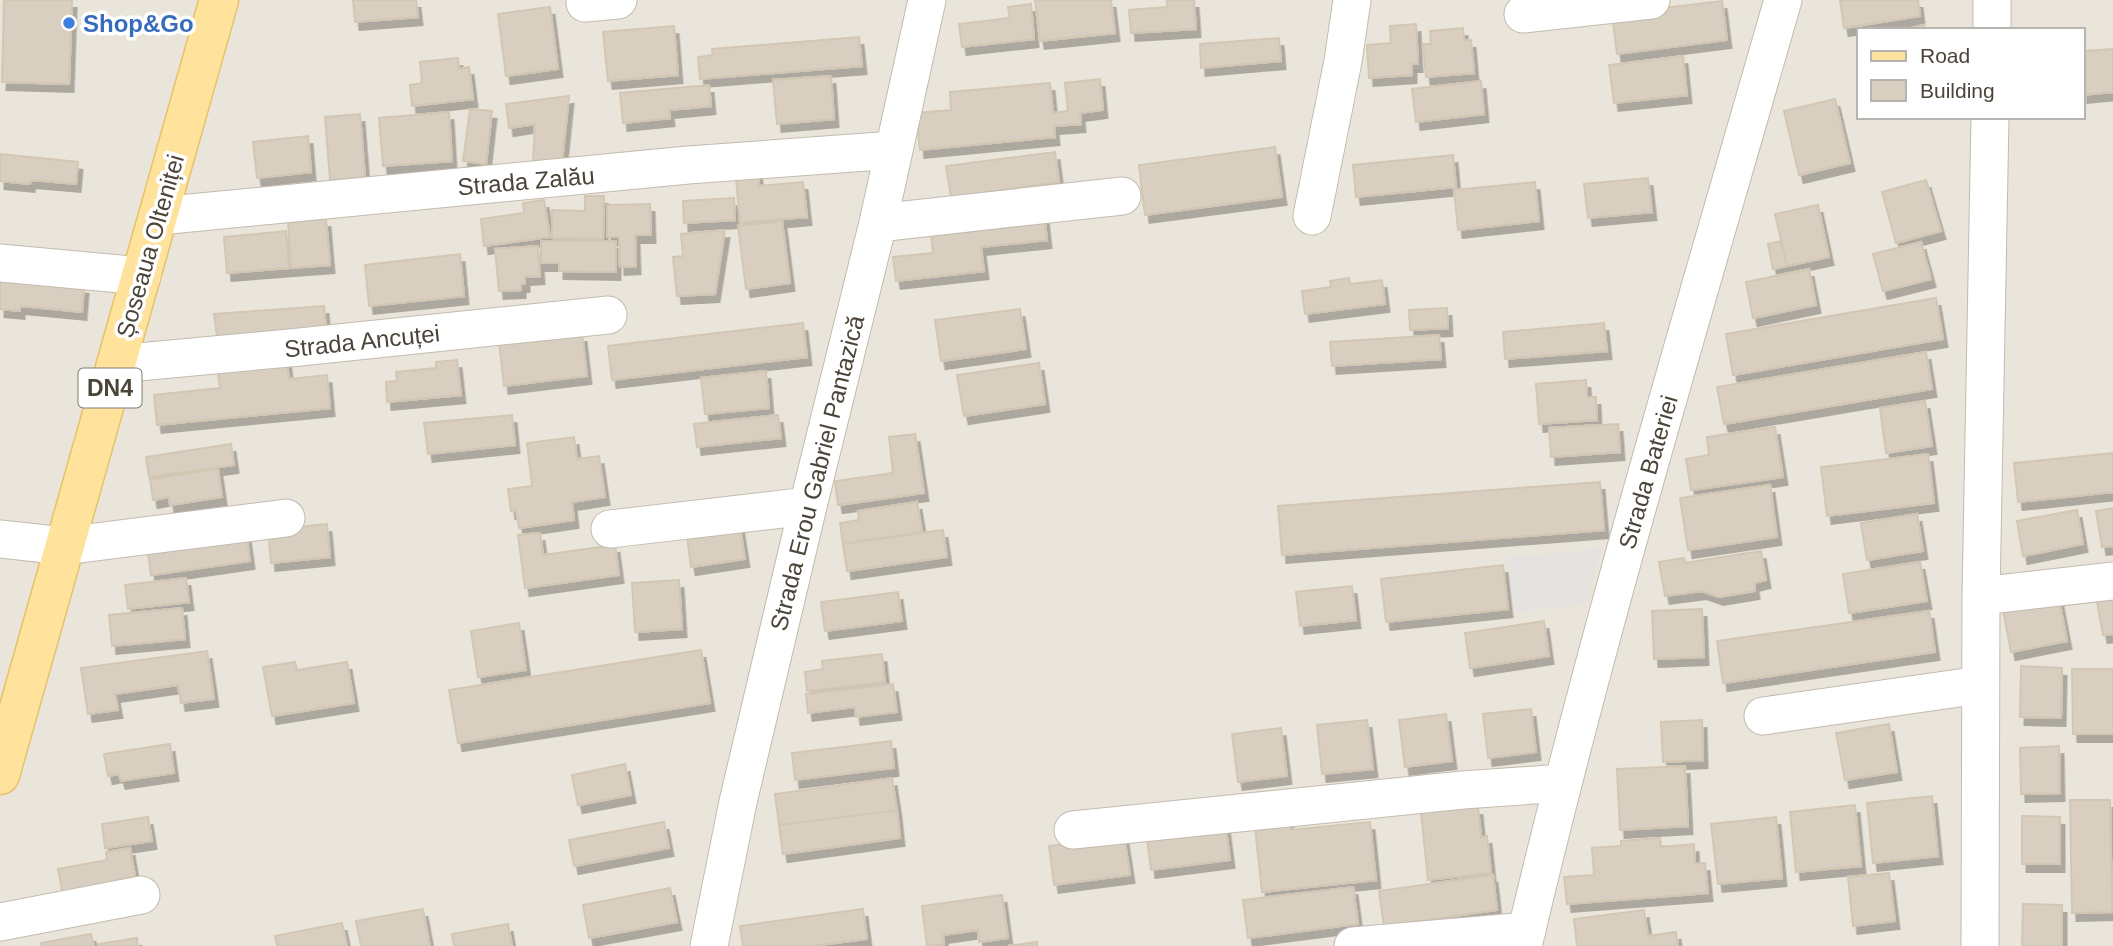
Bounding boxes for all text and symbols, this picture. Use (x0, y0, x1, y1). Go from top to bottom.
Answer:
place label: Shop&Go (83, 10, 194, 37)
marker: Shop&Go (61, 15, 77, 31)
legend (1857, 28, 2085, 119)
text: Road (1920, 44, 1970, 67)
text: Building (1920, 79, 1995, 102)
street label: Șoseaua Olteniței (111, 151, 189, 341)
street label: Strada Zalău (456, 162, 596, 200)
street label: Strada Erou Gabriel Pantazică (765, 312, 869, 634)
street label: Strada Ancuței (283, 319, 441, 363)
road number: DN4 (78, 368, 142, 408)
street label: Strada Bateriei (1613, 392, 1683, 552)

